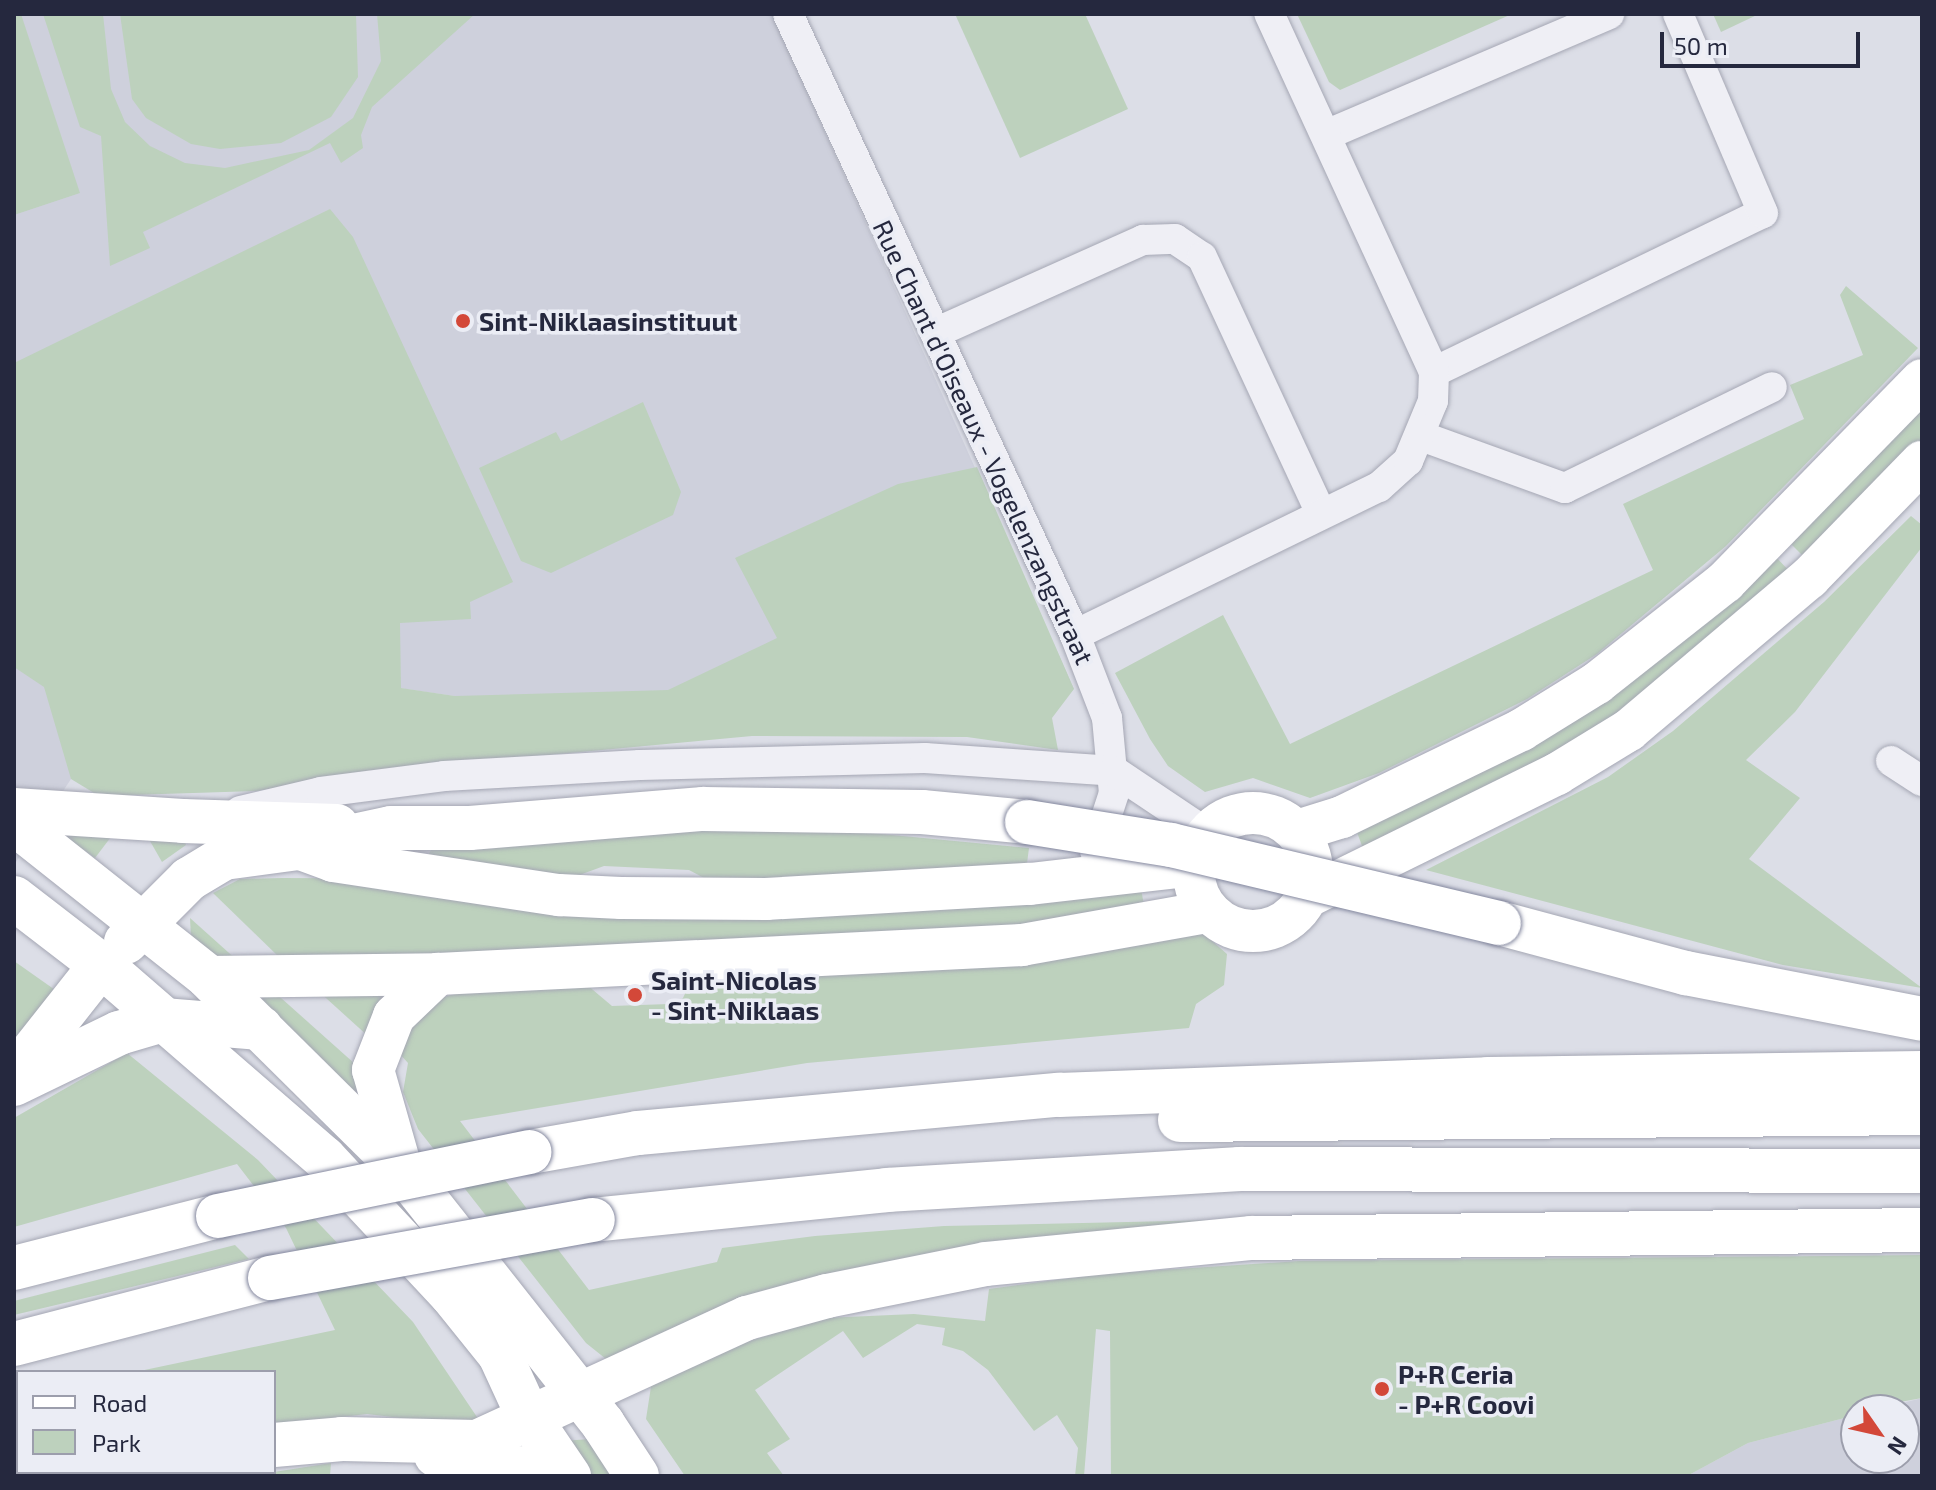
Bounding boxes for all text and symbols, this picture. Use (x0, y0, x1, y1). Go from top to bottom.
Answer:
scale bar (1664, 16, 1864, 66)
text: 50 m (1674, 31, 1728, 60)
street label: Rue Chant d'Oiseaux - Vogelenzangstraat (867, 215, 1101, 669)
place label: Sint-Niklaasinstituut (479, 305, 737, 337)
marker: Sint-Niklaasinstituut (454, 312, 472, 330)
place label: Saint-Nicolas - Sint-Niklaas (651, 964, 819, 1026)
marker: Saint-Nicolas - Sint-Niklaas (626, 986, 644, 1004)
place label: P+R Ceria - P+R Coovi (1398, 1358, 1534, 1420)
legend (16, 1370, 276, 1474)
marker: P+R Ceria - P+R Coovi (1373, 1380, 1391, 1398)
text: Road (92, 1388, 147, 1417)
north arrow (1840, 1394, 1920, 1474)
text: Park (92, 1428, 141, 1457)
text: N (1883, 1432, 1913, 1460)

